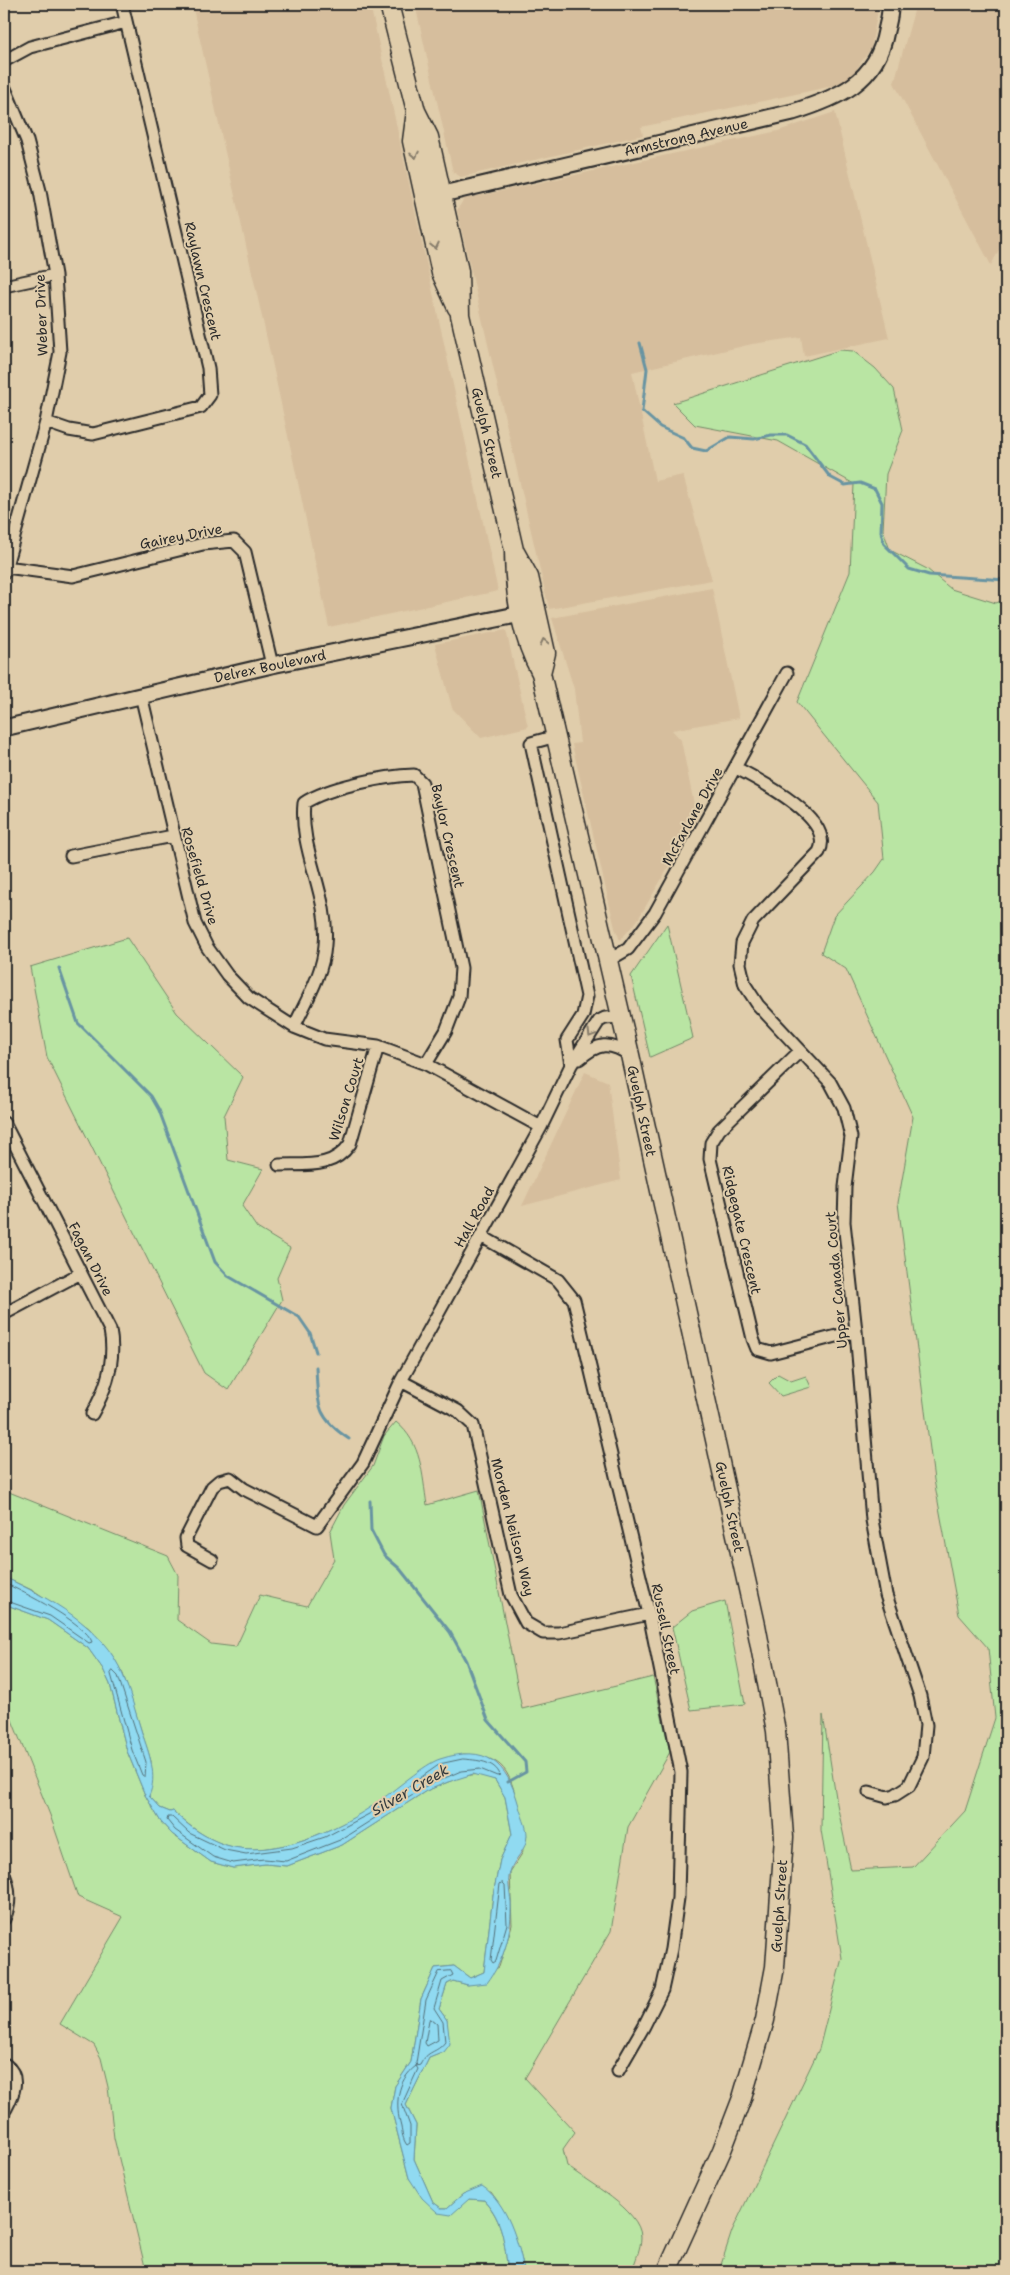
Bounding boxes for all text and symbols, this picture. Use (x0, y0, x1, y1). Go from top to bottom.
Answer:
street label: Armstrong Avenue (622, 114, 750, 160)
one-way arrow (409, 150, 419, 159)
street label: Raylawn Crescent (181, 220, 225, 342)
one-way arrow (429, 241, 440, 250)
street label: Weber Drive (31, 273, 51, 356)
street label: Guelph Street (468, 386, 506, 480)
street label: Gairey Drive (138, 519, 224, 553)
one-way arrow (539, 638, 550, 646)
street label: Delrex Boulevard (212, 645, 328, 687)
street label: McFarlane Drive (657, 763, 727, 869)
street label: Baylor Crescent (427, 782, 469, 890)
street label: Rosefield Drive (177, 825, 223, 927)
one-way arrow (588, 1028, 598, 1037)
street label: Wilson Court (325, 1055, 367, 1143)
street label: Guelph Street (624, 1064, 660, 1158)
street label: Ridgegate Crescent (718, 1164, 766, 1296)
street label: Hall Road (450, 1183, 498, 1251)
street label: Upper Canada Court (821, 1211, 851, 1349)
street label: Fagan Drive (65, 1219, 117, 1299)
street label: Morden Neilson Way (487, 1456, 539, 1598)
street label: Guelph Street (712, 1460, 748, 1554)
street label: Russell Street (648, 1582, 684, 1676)
water label: Silver Creek (367, 1759, 453, 1820)
street label: Guelph Street (767, 1859, 791, 1953)

